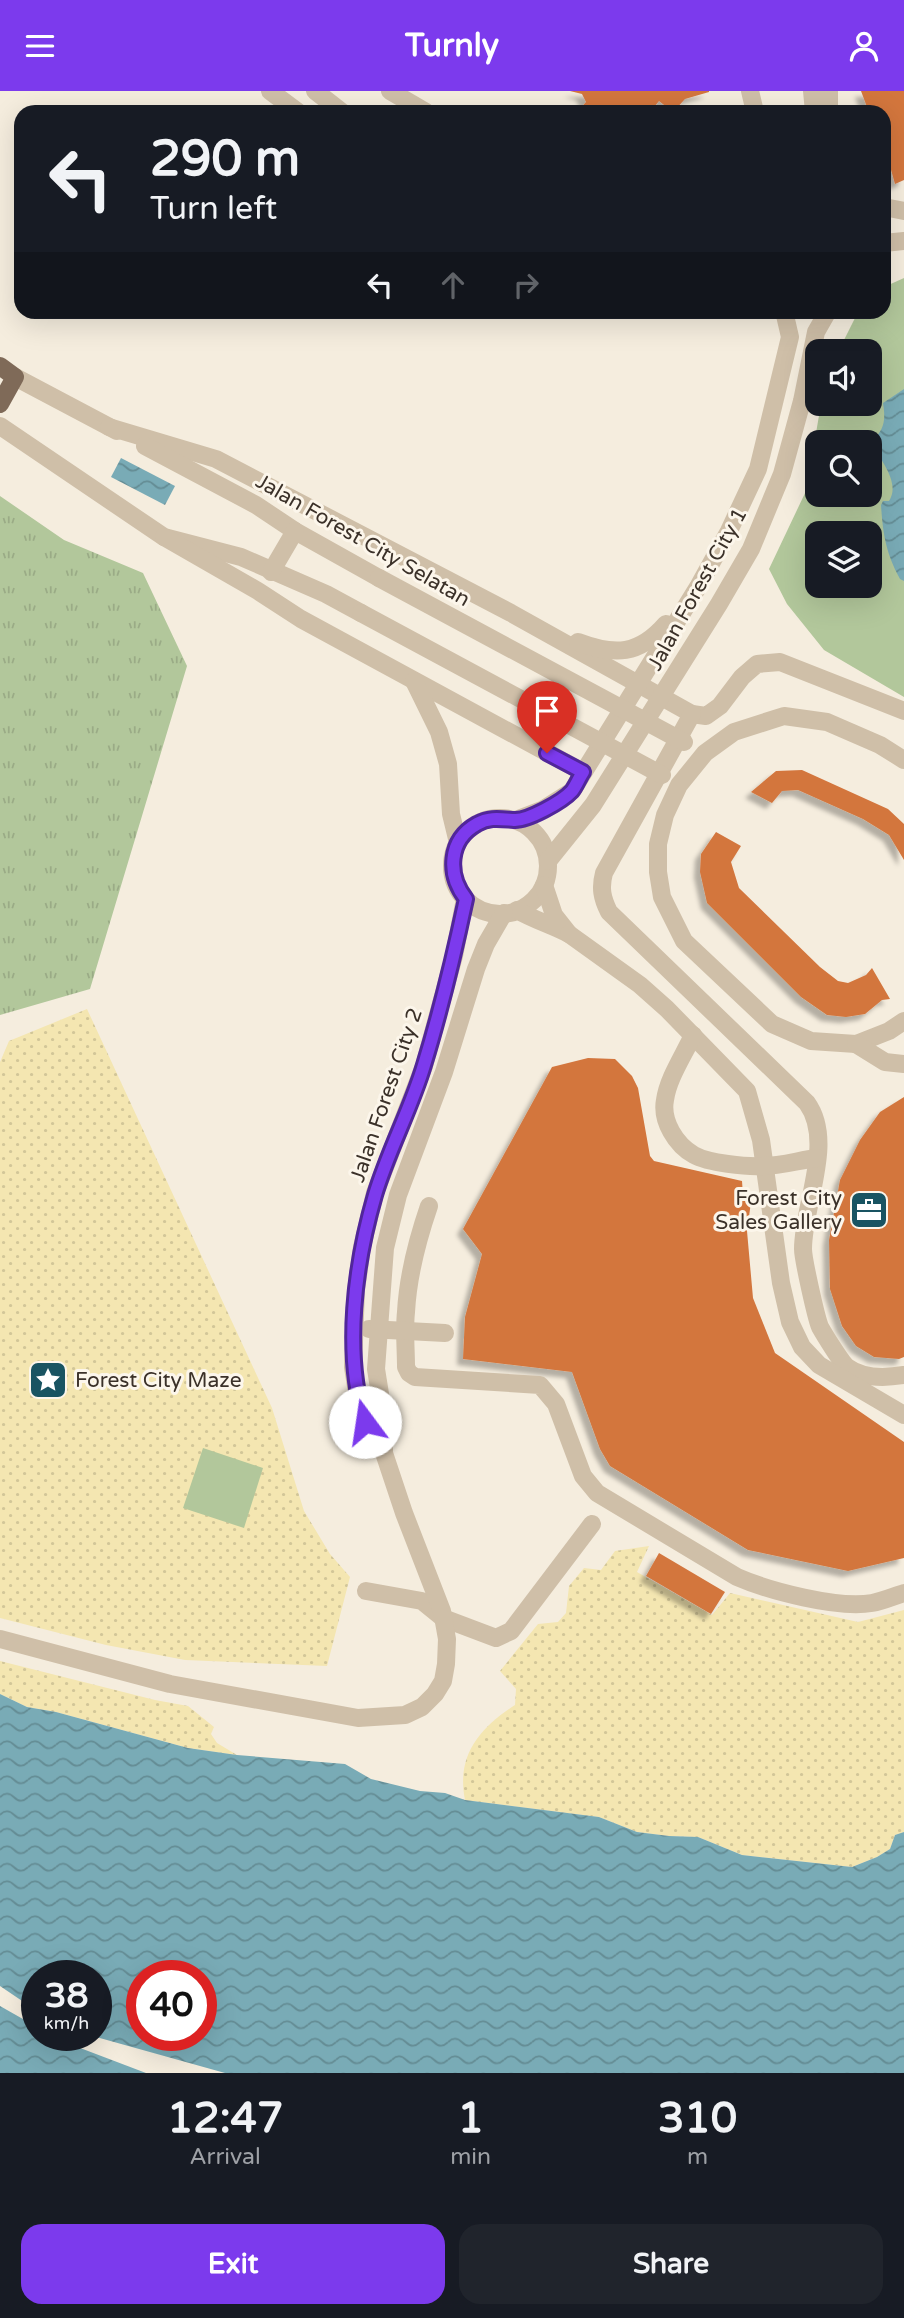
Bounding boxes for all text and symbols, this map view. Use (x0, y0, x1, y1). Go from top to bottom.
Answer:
icon: menu (21, 27, 59, 65)
text: Turnly (405, 27, 499, 65)
icon: person (845, 27, 883, 65)
text: 290 m (150, 130, 300, 189)
icon: left (35, 133, 126, 224)
text: Turn left (150, 190, 277, 228)
icon: left (361, 266, 399, 304)
icon: ahead (434, 266, 472, 304)
icon: right (507, 266, 545, 304)
map controls (805, 339, 882, 598)
button: sound (805, 339, 882, 416)
button: search (805, 430, 882, 507)
street label: Jalan Forest City Selatan (251, 469, 474, 612)
street label: Jalan Forest City 1 (642, 503, 753, 675)
button: layers (805, 521, 882, 598)
pin (517, 681, 577, 753)
icon: arrive (528, 692, 566, 730)
street label: Jalan Forest City 2 (345, 1005, 428, 1185)
place label: Forest City Sales Gallery (715, 1186, 842, 1235)
office icon: Forest City Sales Gallery (848, 1189, 890, 1231)
place icon: Forest City Maze (27, 1359, 69, 1401)
place label: Forest City Maze (75, 1368, 242, 1393)
position arrow (328, 1385, 402, 1459)
speed limit sign: 40 (126, 1960, 217, 2051)
text: 38 (45, 1975, 88, 2017)
text: km/h (44, 2012, 89, 2034)
text: 12:47 (167, 2093, 283, 2144)
text: 1 (457, 2093, 484, 2144)
text: 310 (658, 2093, 737, 2144)
text: Arrival (190, 2143, 261, 2171)
text: min (450, 2143, 491, 2171)
text: m (687, 2143, 708, 2171)
button: Exit (21, 2224, 445, 2304)
button: Share (459, 2224, 883, 2304)

